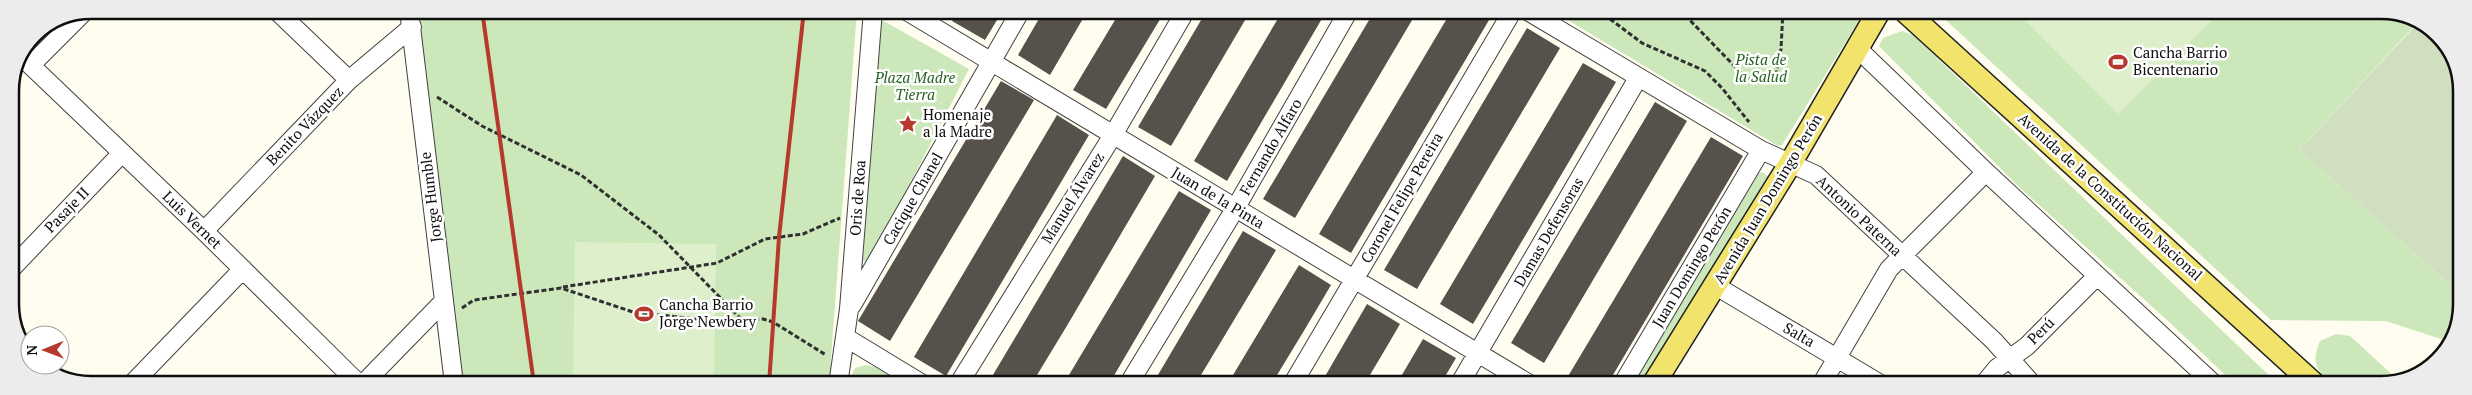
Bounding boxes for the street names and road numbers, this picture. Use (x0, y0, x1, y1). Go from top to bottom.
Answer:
street label: Benito Vázquez (261, 81, 347, 169)
street label: Fernando Alfaro (1234, 95, 1306, 198)
street label: Avenida de la Constitución Nacional (2014, 108, 2207, 284)
street label: Avenida Juan Domingo Perón (1708, 110, 1826, 287)
street label: Coronel Felipe Pereira (1356, 128, 1447, 267)
street label: Manuel Álvarez (1036, 148, 1108, 247)
street label: Cacique Chanel (878, 149, 947, 248)
street label: Jorge Humble (415, 151, 445, 243)
street label: Oris de Roa (844, 159, 870, 237)
street label: Juan de la Pinta (1169, 162, 1269, 233)
street label: Antonio Paterna (1813, 170, 1907, 260)
street label: Damas Defensoras (1509, 173, 1588, 290)
street label: Pasaje II (39, 182, 93, 237)
street label: Luis Vernet (159, 186, 227, 253)
street label: Juan Domingo Perón (1647, 202, 1735, 331)
street label: Perú (2022, 312, 2058, 348)
street label: Salta (1780, 317, 1819, 351)

